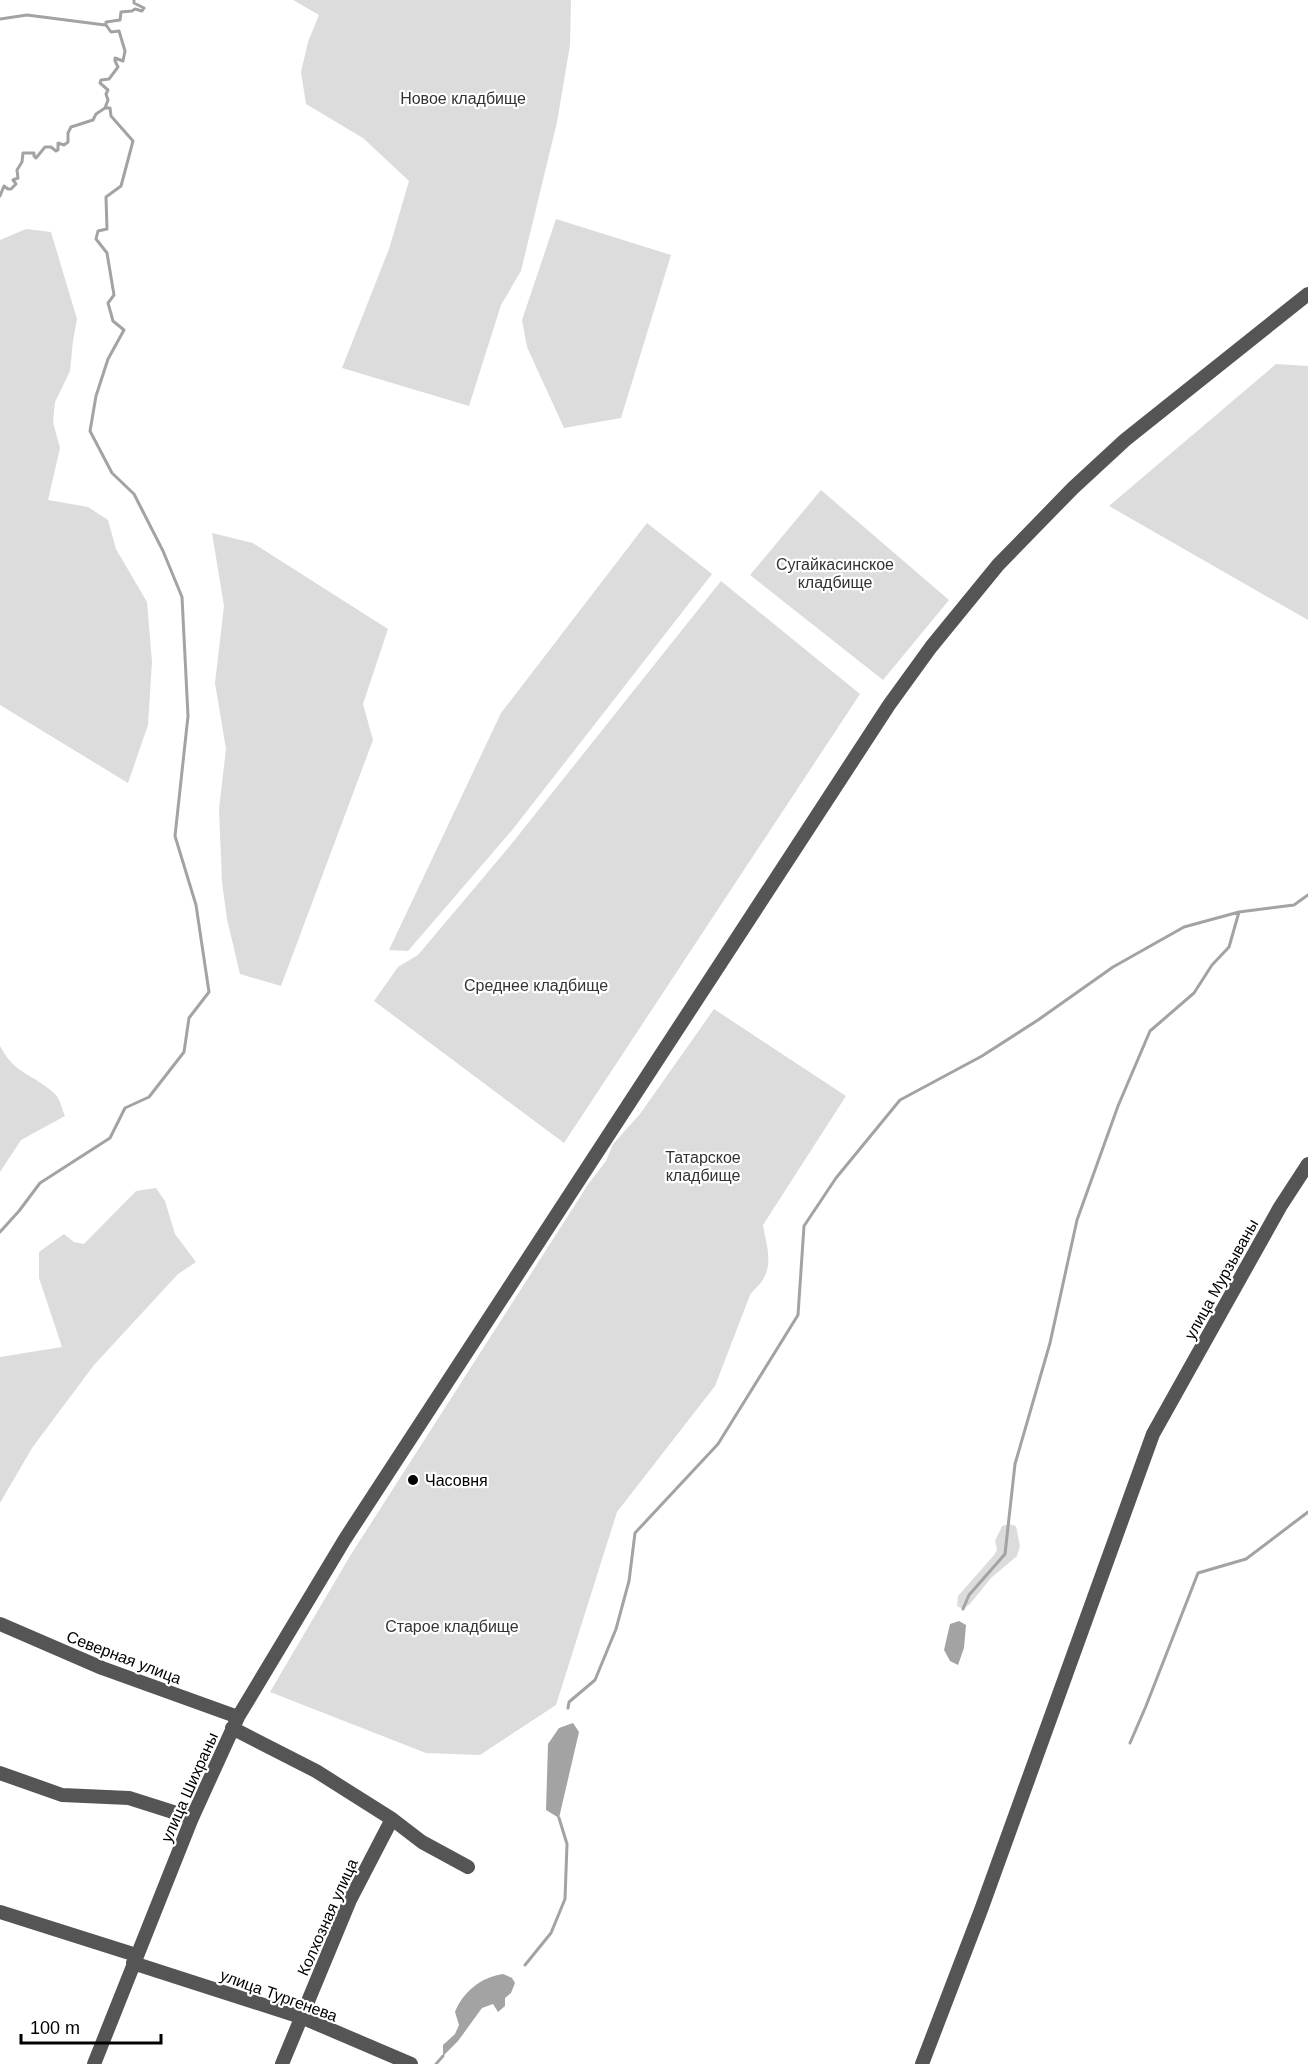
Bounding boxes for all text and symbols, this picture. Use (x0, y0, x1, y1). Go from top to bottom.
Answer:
park label: Новое кладбище (400, 90, 526, 107)
park label: Сугайкасинское кладбище (776, 556, 894, 591)
park label: Среднее кладбище (464, 977, 608, 994)
park label: Татарское кладбище (665, 1149, 741, 1184)
street label: улица Мурзываны (1181, 1216, 1262, 1342)
place label: Часовня (425, 1472, 488, 1489)
marker: Часовня (406, 1473, 420, 1487)
park label: Старое кладбище (385, 1618, 519, 1635)
street label: Северная улица (64, 1628, 184, 1687)
street label: улица Шихраны (158, 1730, 221, 1845)
street label: Колхозная улица (294, 1856, 361, 1978)
street label: улица Тургенева (218, 1966, 340, 2025)
scale bar (21, 2007, 160, 2045)
text: 100 m (30, 2018, 80, 2038)

